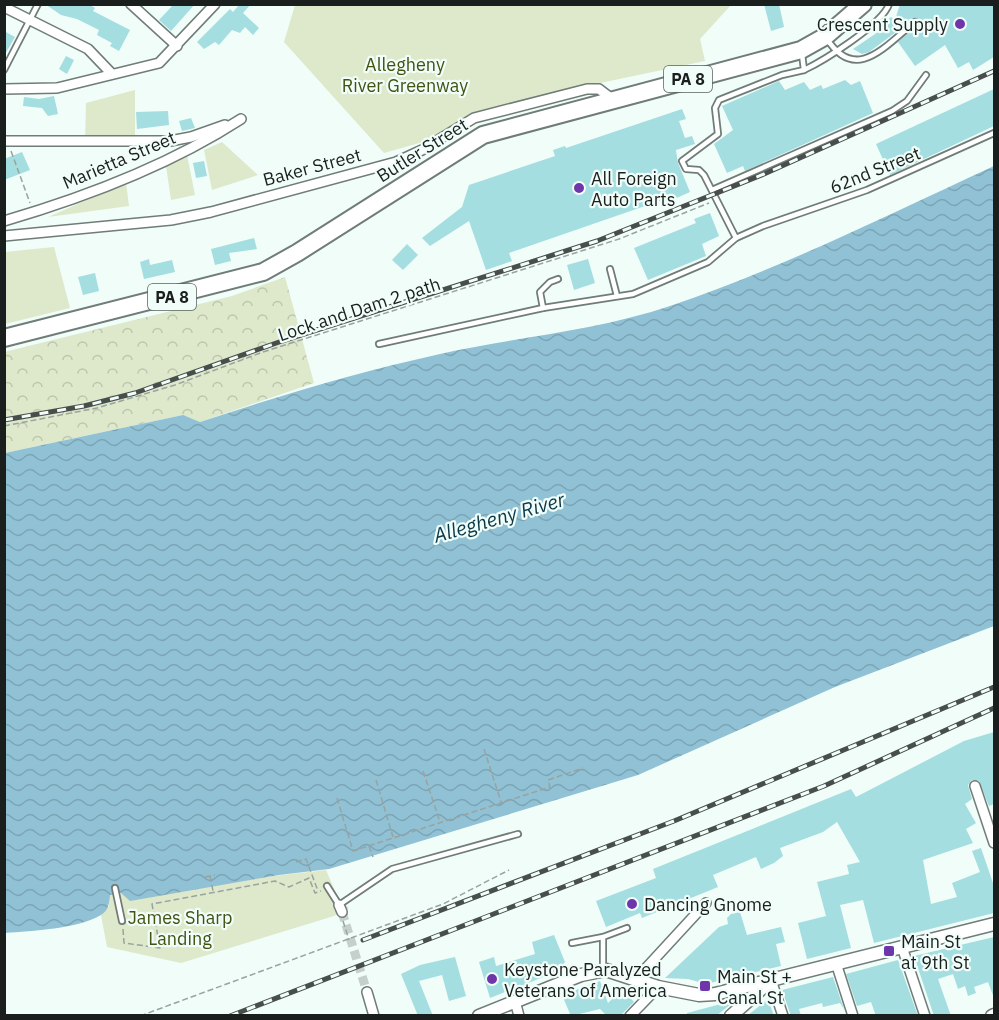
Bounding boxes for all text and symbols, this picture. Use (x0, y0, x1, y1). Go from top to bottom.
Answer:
place label: Crescent Supply (817, 13, 948, 36)
marker: Crescent Supply (953, 17, 967, 31)
park label: Allegheny River Greenway (342, 53, 468, 97)
road number: PA 8 (664, 66, 712, 92)
street label: Butler Street (372, 113, 472, 187)
street label: Marietta Street (59, 126, 179, 194)
street label: 62nd Street (826, 141, 924, 199)
street label: Baker Street (260, 143, 364, 191)
place label: All Foreign Auto Parts (591, 167, 677, 211)
marker: All Foreign Auto Parts (572, 181, 586, 195)
street label: Lock and Dam 2 path (275, 272, 443, 346)
road number: PA 8 (148, 284, 196, 310)
water label: Allegheny River (429, 485, 568, 549)
place label: Dancing Gnome (644, 893, 772, 916)
marker: Dancing Gnome (625, 897, 639, 911)
park label: James Sharp Landing (128, 906, 232, 950)
place label: Main St at 9th St (901, 930, 970, 974)
marker: Main St at 9th St (882, 944, 896, 958)
place label: Keystone Paralyzed Veterans of America (504, 958, 667, 1002)
place label: Main St + Canal St (717, 965, 792, 1009)
marker: Keystone Paralyzed Veterans of America (485, 972, 499, 986)
marker: Main St + Canal St (698, 979, 712, 993)

